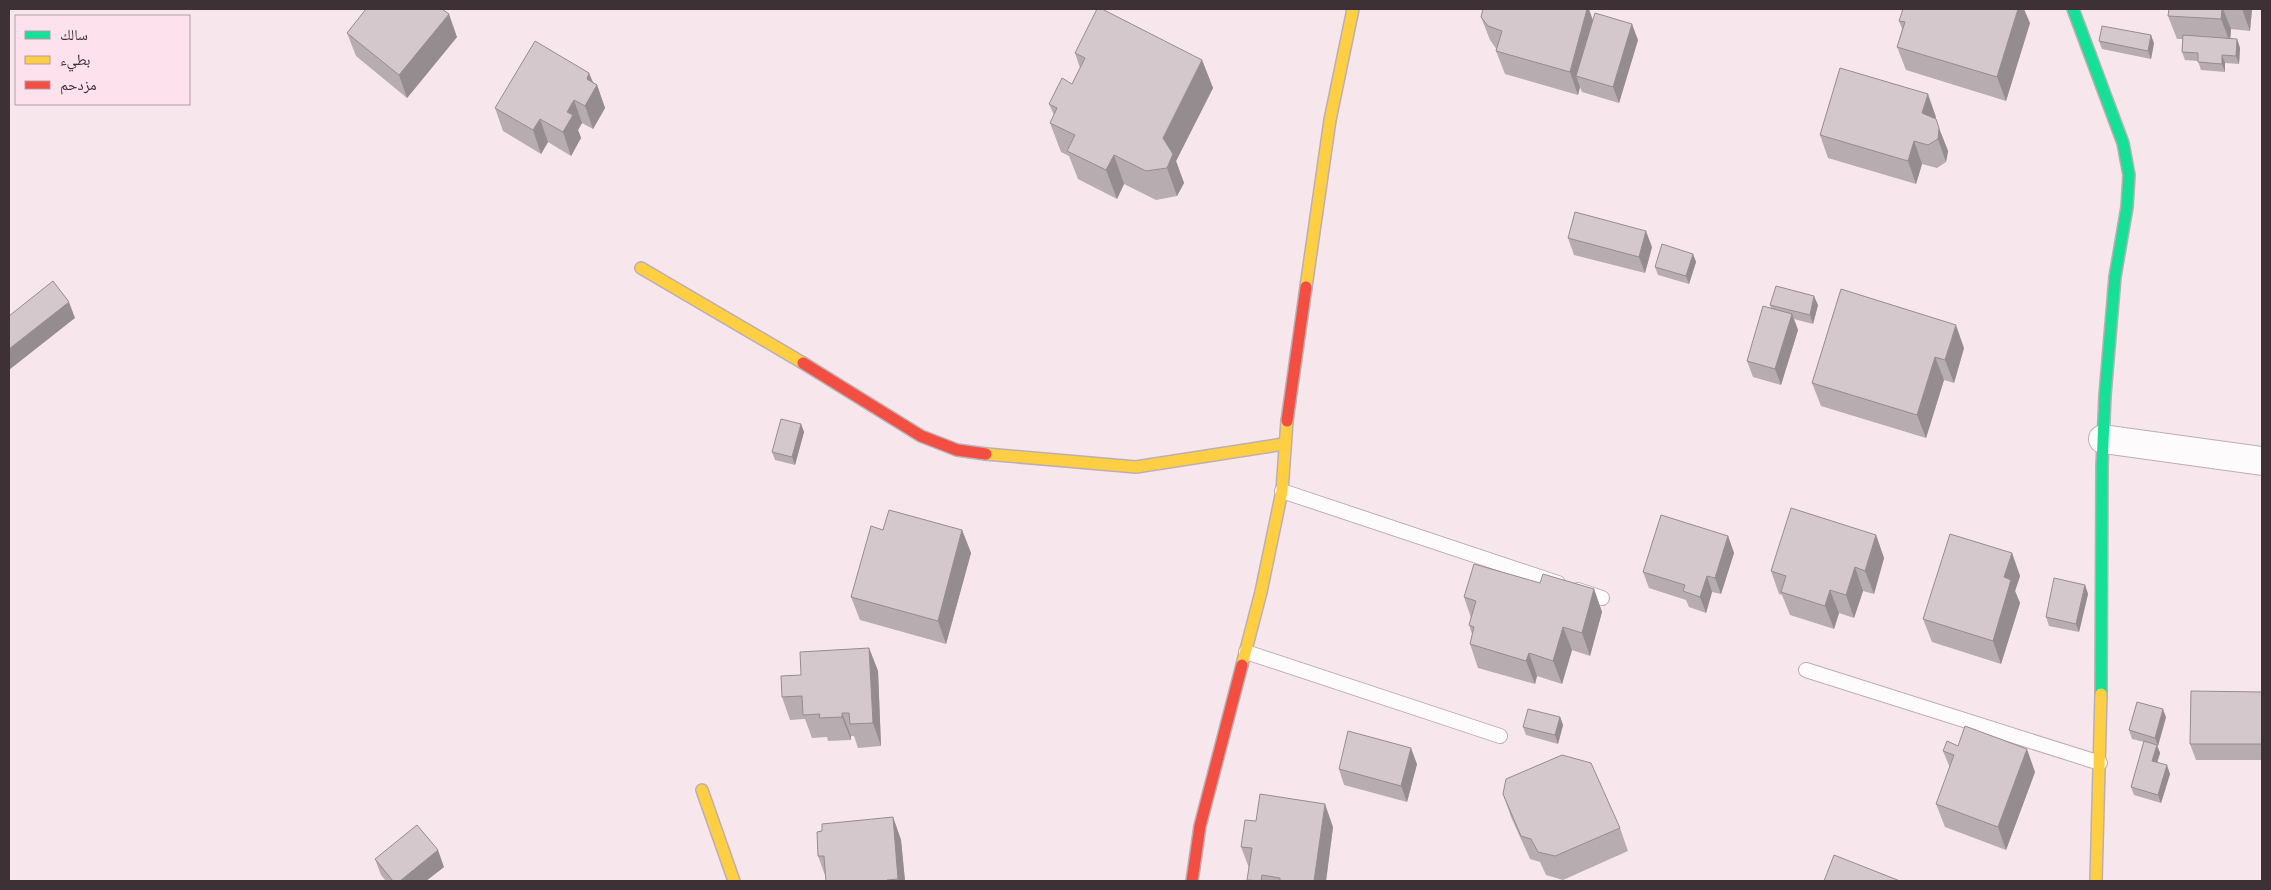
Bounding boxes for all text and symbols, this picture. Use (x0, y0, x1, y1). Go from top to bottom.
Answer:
legend (15, 15, 190, 105)
text: سالك (60, 25, 88, 44)
text: بطيء (60, 50, 90, 72)
text: مزدحم (60, 75, 97, 95)

